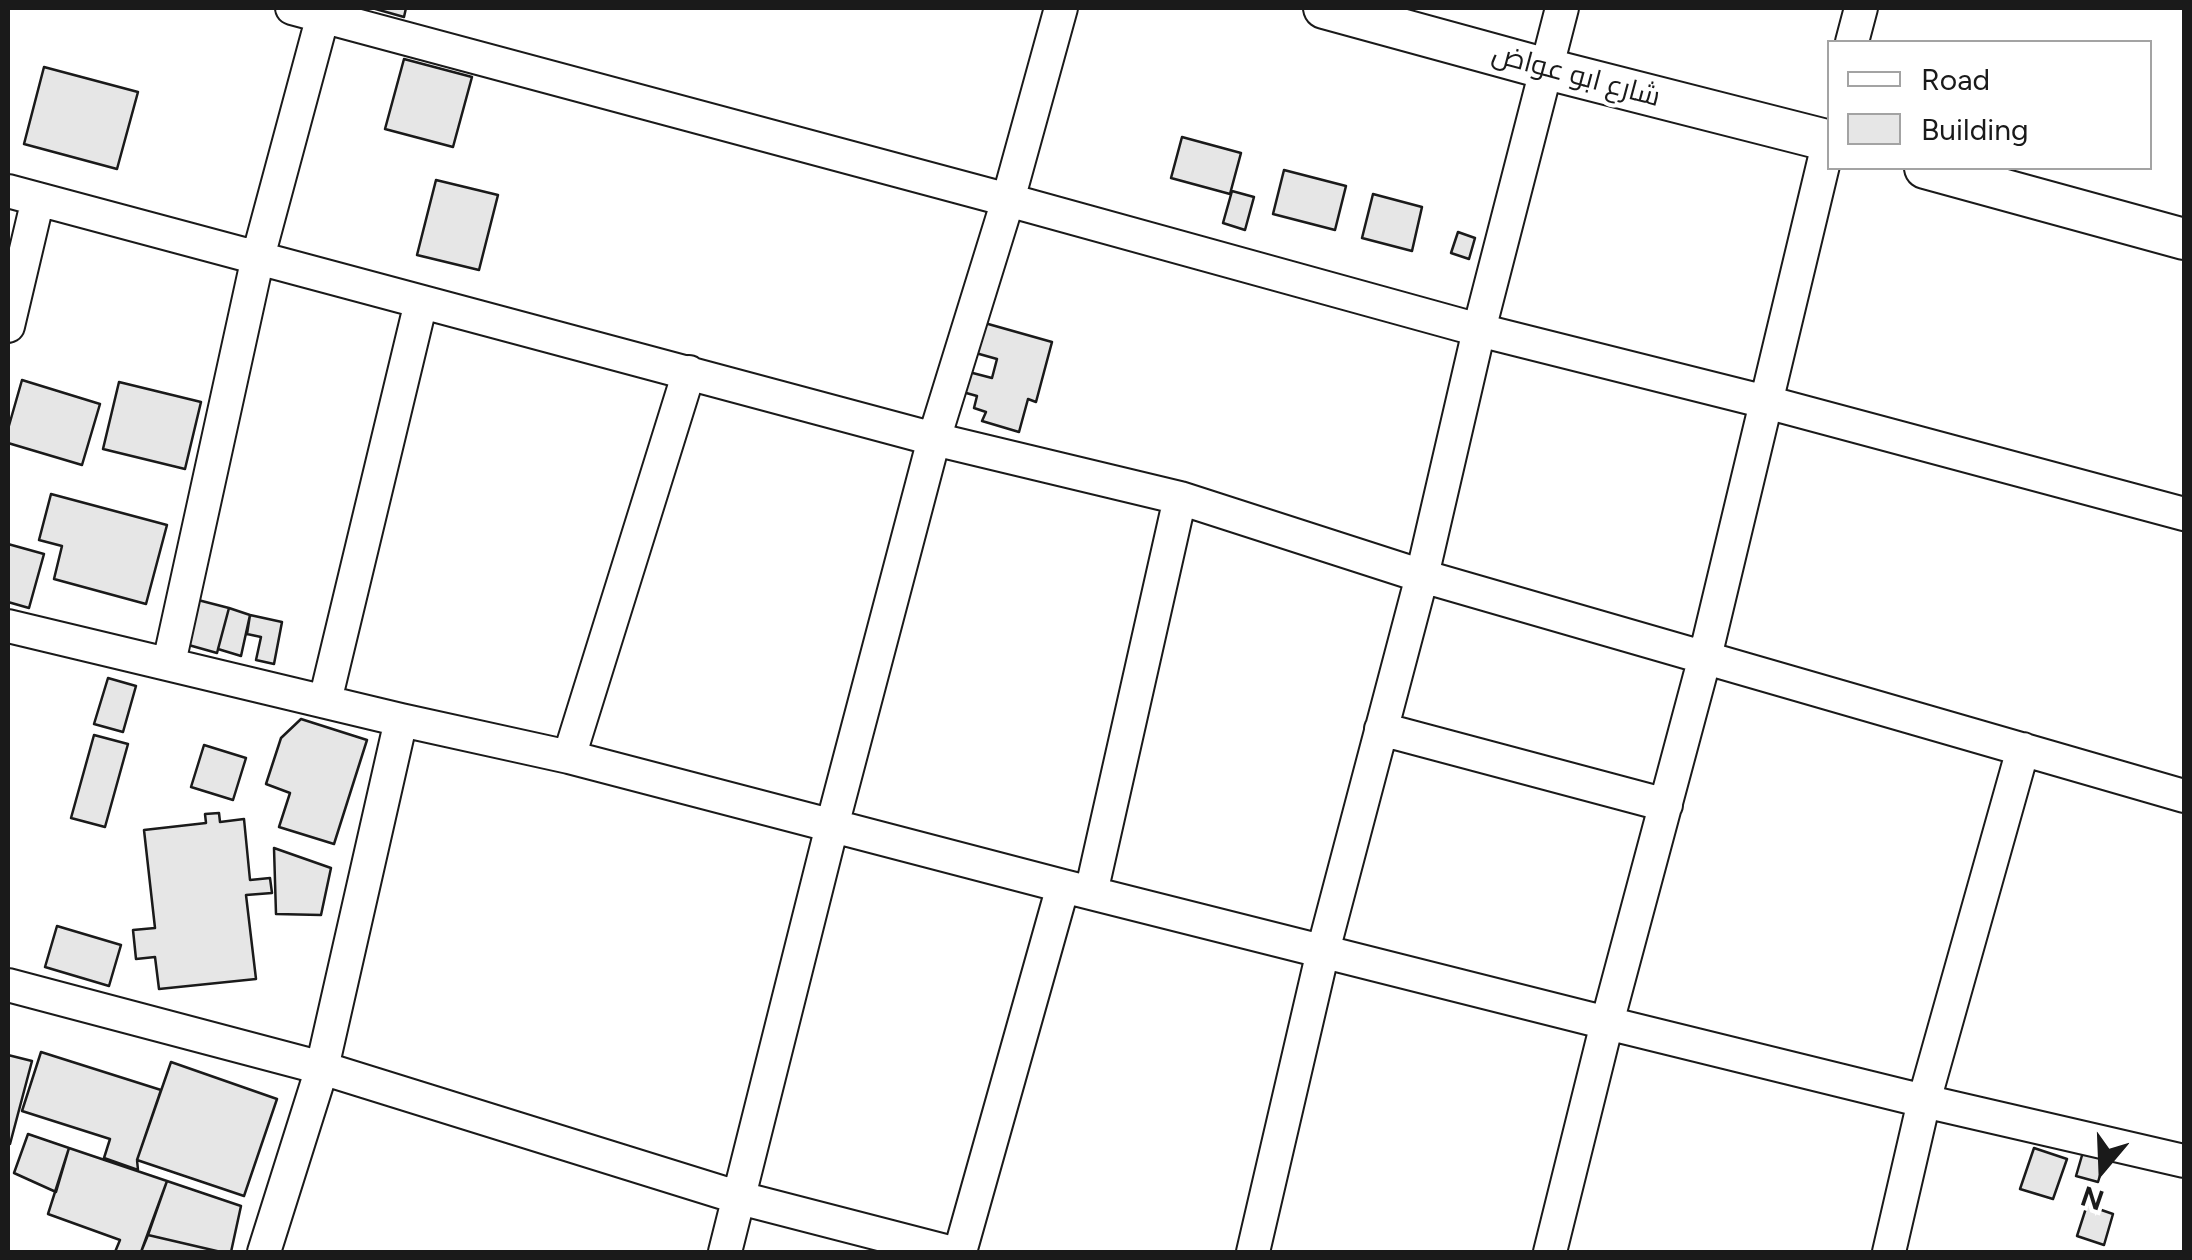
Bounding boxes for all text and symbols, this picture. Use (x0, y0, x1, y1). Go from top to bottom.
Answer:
street label: شارع ابو عواض (1488, 37, 1664, 115)
legend (1827, 40, 2152, 170)
text: Road (1921, 61, 1990, 98)
text: Building (1921, 111, 2029, 148)
north arrow (2052, 1120, 2152, 1220)
text: N (2076, 1179, 2108, 1218)

